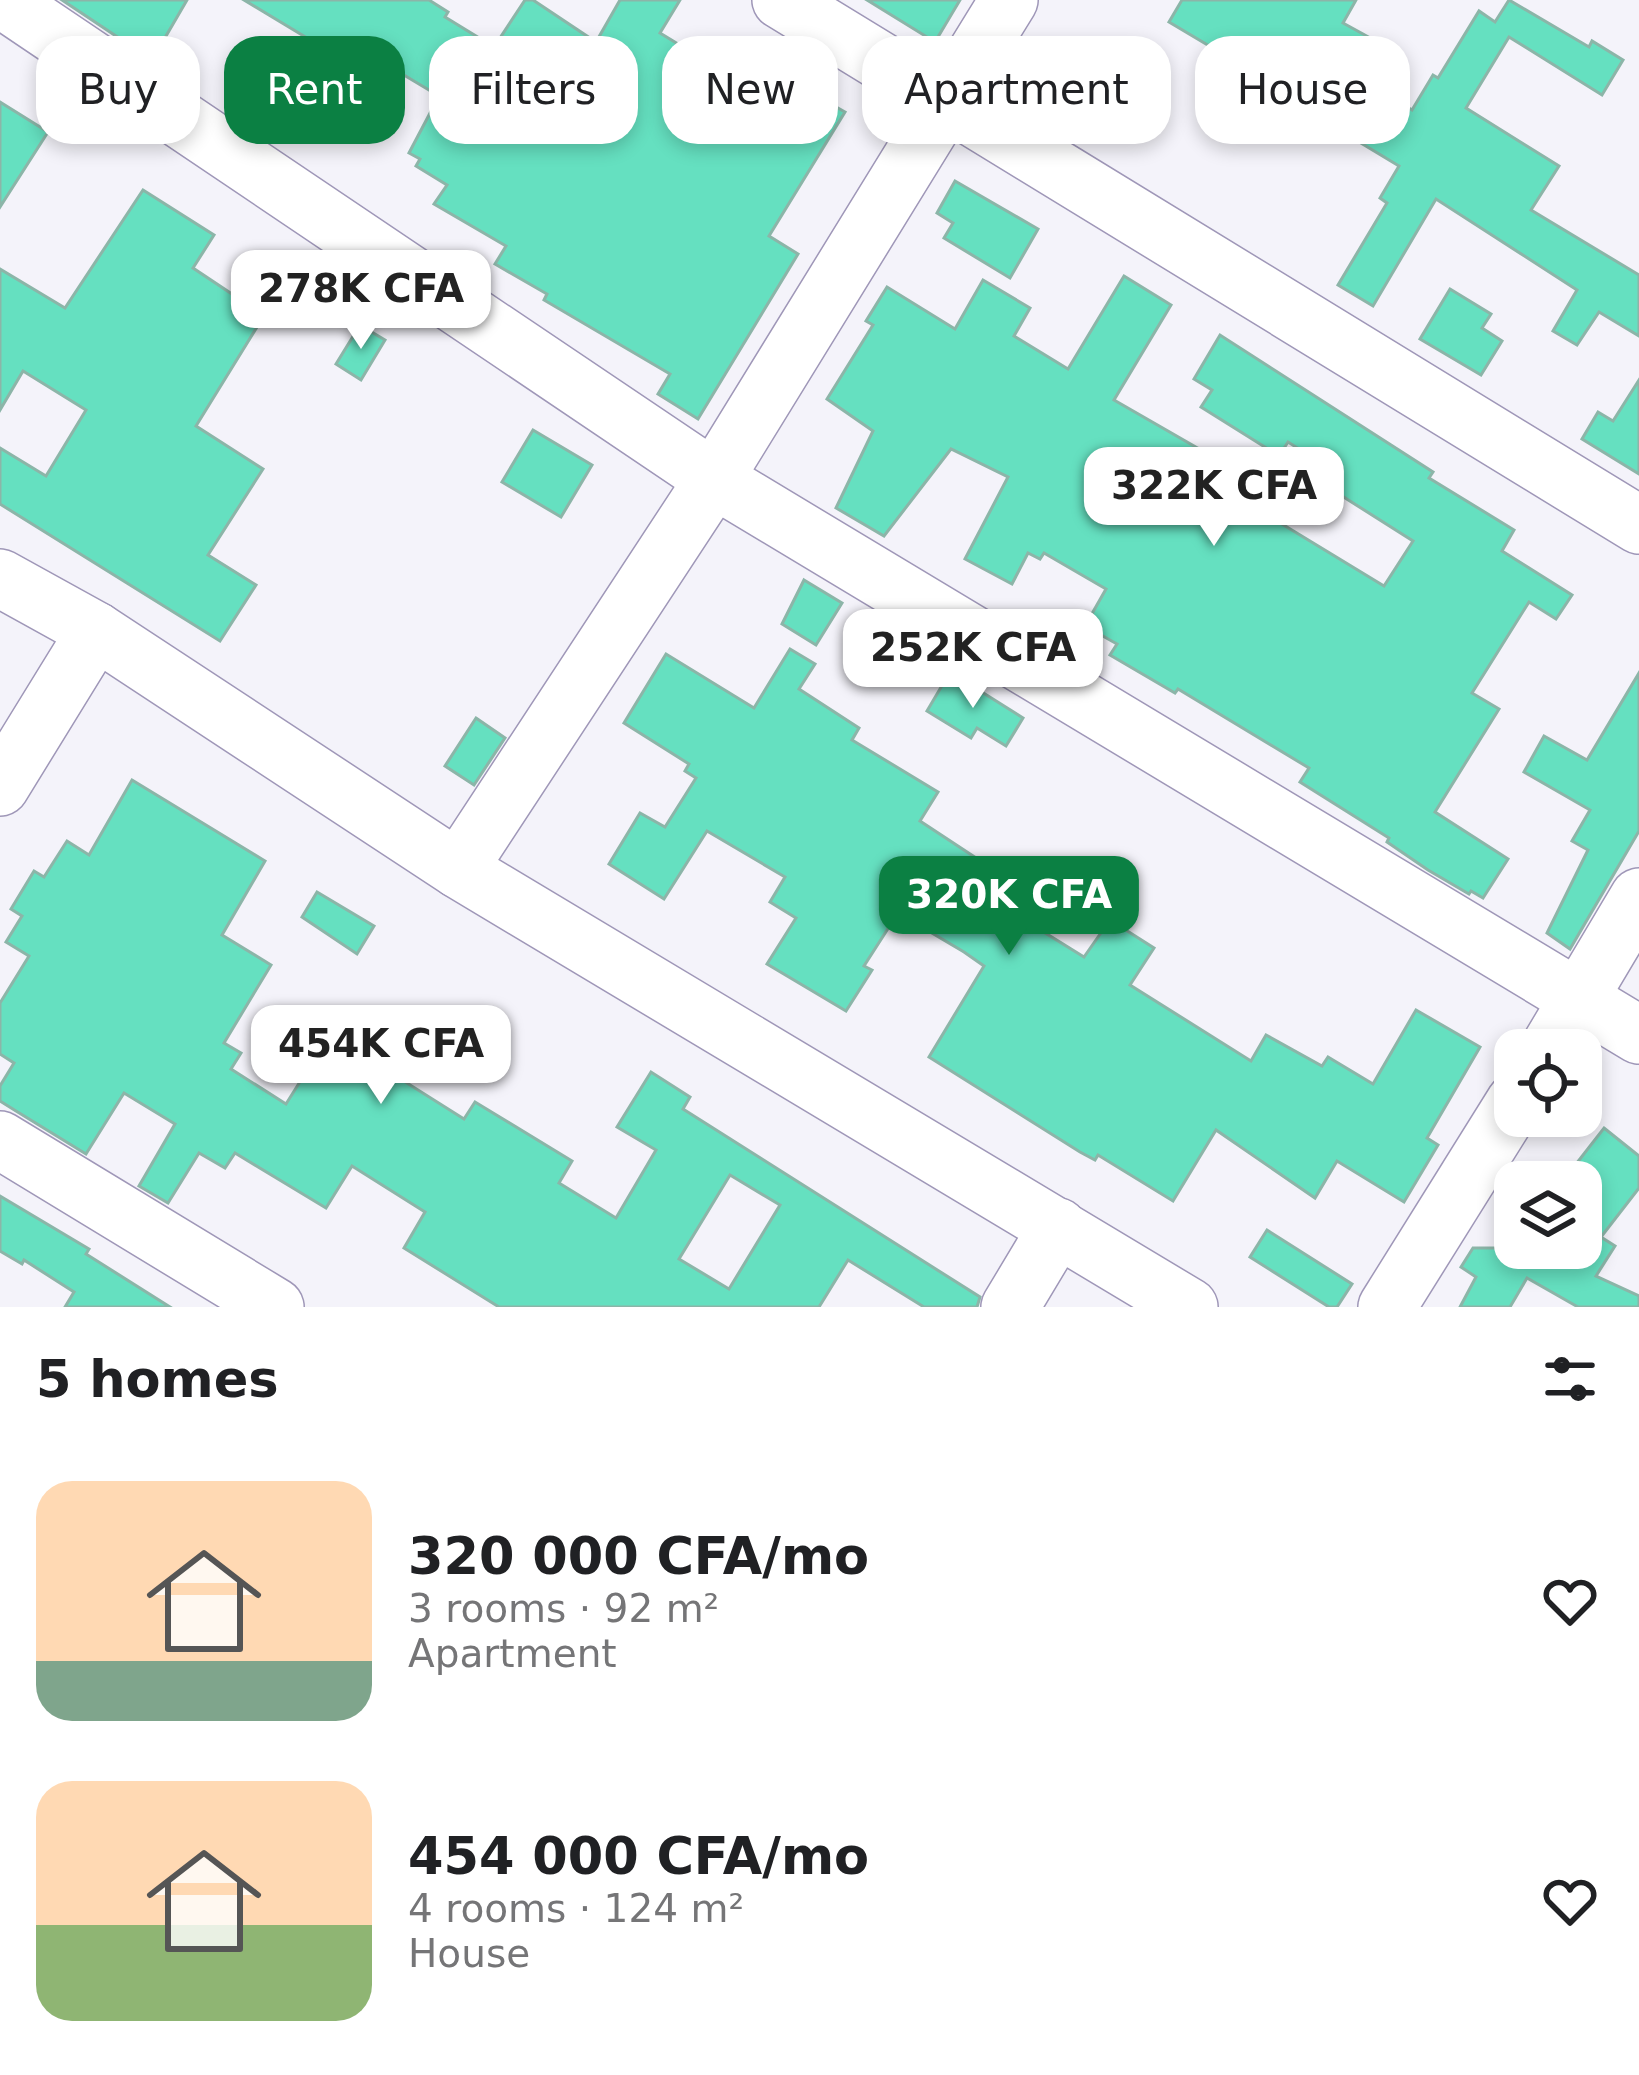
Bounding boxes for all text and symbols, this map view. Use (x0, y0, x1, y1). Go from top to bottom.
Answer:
chip: Buy (36, 36, 200, 144)
chip: Rent (224, 36, 405, 144)
chip: Filters (429, 36, 638, 144)
chip: New (662, 36, 838, 144)
chip: Apartment (862, 36, 1171, 144)
chip: House (1195, 36, 1410, 144)
pin: 278K CFA (237, 250, 485, 352)
text: 278K CFA (258, 266, 464, 311)
pin: 322K CFA (1090, 447, 1338, 549)
text: 322K CFA (1111, 463, 1317, 508)
pin: 252K CFA (849, 609, 1097, 711)
text: 252K CFA (870, 625, 1076, 670)
pin: 320K CFA (885, 856, 1133, 958)
text: 320K CFA (906, 872, 1112, 917)
pin: 454K CFA (257, 1005, 505, 1107)
text: 454K CFA (278, 1021, 484, 1066)
map controls (1494, 1029, 1602, 1269)
button: locate (1494, 1029, 1602, 1137)
button: layers (1494, 1161, 1602, 1269)
icon: filters (1537, 1346, 1603, 1412)
text: 5 homes (36, 1350, 279, 1409)
text: 320 000 CFA/mo (408, 1527, 869, 1586)
icon: home (132, 1529, 276, 1673)
icon: heart (1537, 1568, 1603, 1634)
text: 3 rooms · 92 m² (408, 1586, 719, 1631)
text: Apartment (408, 1631, 617, 1676)
text: 454 000 CFA/mo (408, 1827, 869, 1886)
icon: home (132, 1829, 276, 1973)
icon: heart (1537, 1868, 1603, 1934)
text: 4 rooms · 124 m² (408, 1886, 744, 1931)
text: House (408, 1931, 530, 1976)

